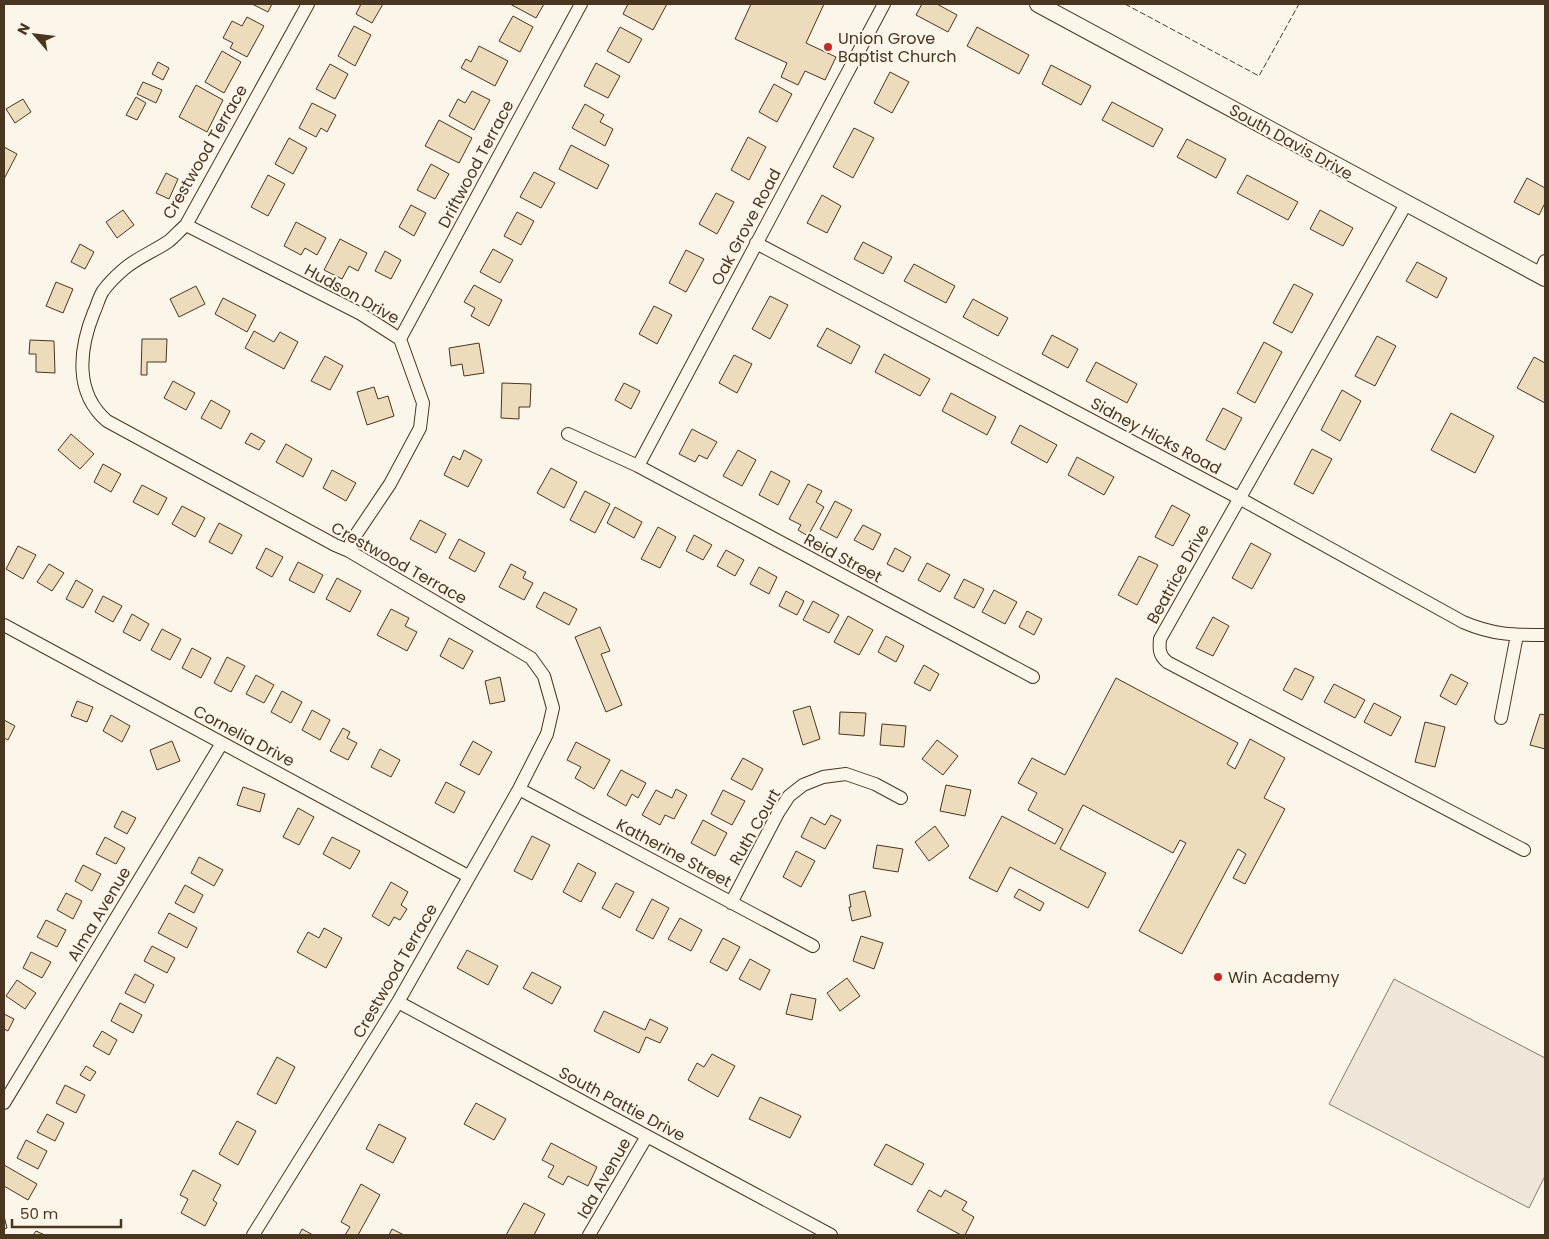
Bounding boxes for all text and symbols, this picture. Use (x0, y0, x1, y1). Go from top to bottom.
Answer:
north arrow (10, 10, 60, 60)
text: N (12, 20, 35, 38)
place label: Union Grove Baptist Church (838, 27, 956, 68)
marker: Union Grove Baptist Church (822, 41, 834, 53)
street label: Crestwood Terrace (157, 80, 253, 224)
street label: Driftwood Terrace (433, 96, 520, 232)
street label: South Davis Drive (1225, 98, 1357, 186)
street label: Oak Grove Road (705, 164, 787, 290)
street label: Hudson Drive (300, 258, 404, 330)
street label: Sidney Hicks Road (1087, 392, 1225, 480)
street label: Crestwood Terrace (327, 516, 471, 610)
street label: Beatrice Drive (1141, 520, 1215, 628)
street label: Reid Street (800, 528, 886, 588)
street label: Cornelia Drive (189, 700, 299, 772)
street label: Ruth Court (724, 784, 786, 870)
street label: Katherine Street (612, 813, 736, 893)
street label: Alma Avenue (62, 862, 136, 966)
street label: Crestwood Terrace (347, 899, 443, 1043)
place label: Win Academy (1228, 966, 1340, 989)
marker: Win Academy (1212, 971, 1224, 983)
street label: South Pattie Drive (555, 1061, 689, 1147)
street label: Ida Avenue (572, 1133, 636, 1223)
scale bar (12, 1196, 121, 1228)
text: 50 m (20, 1203, 58, 1224)

